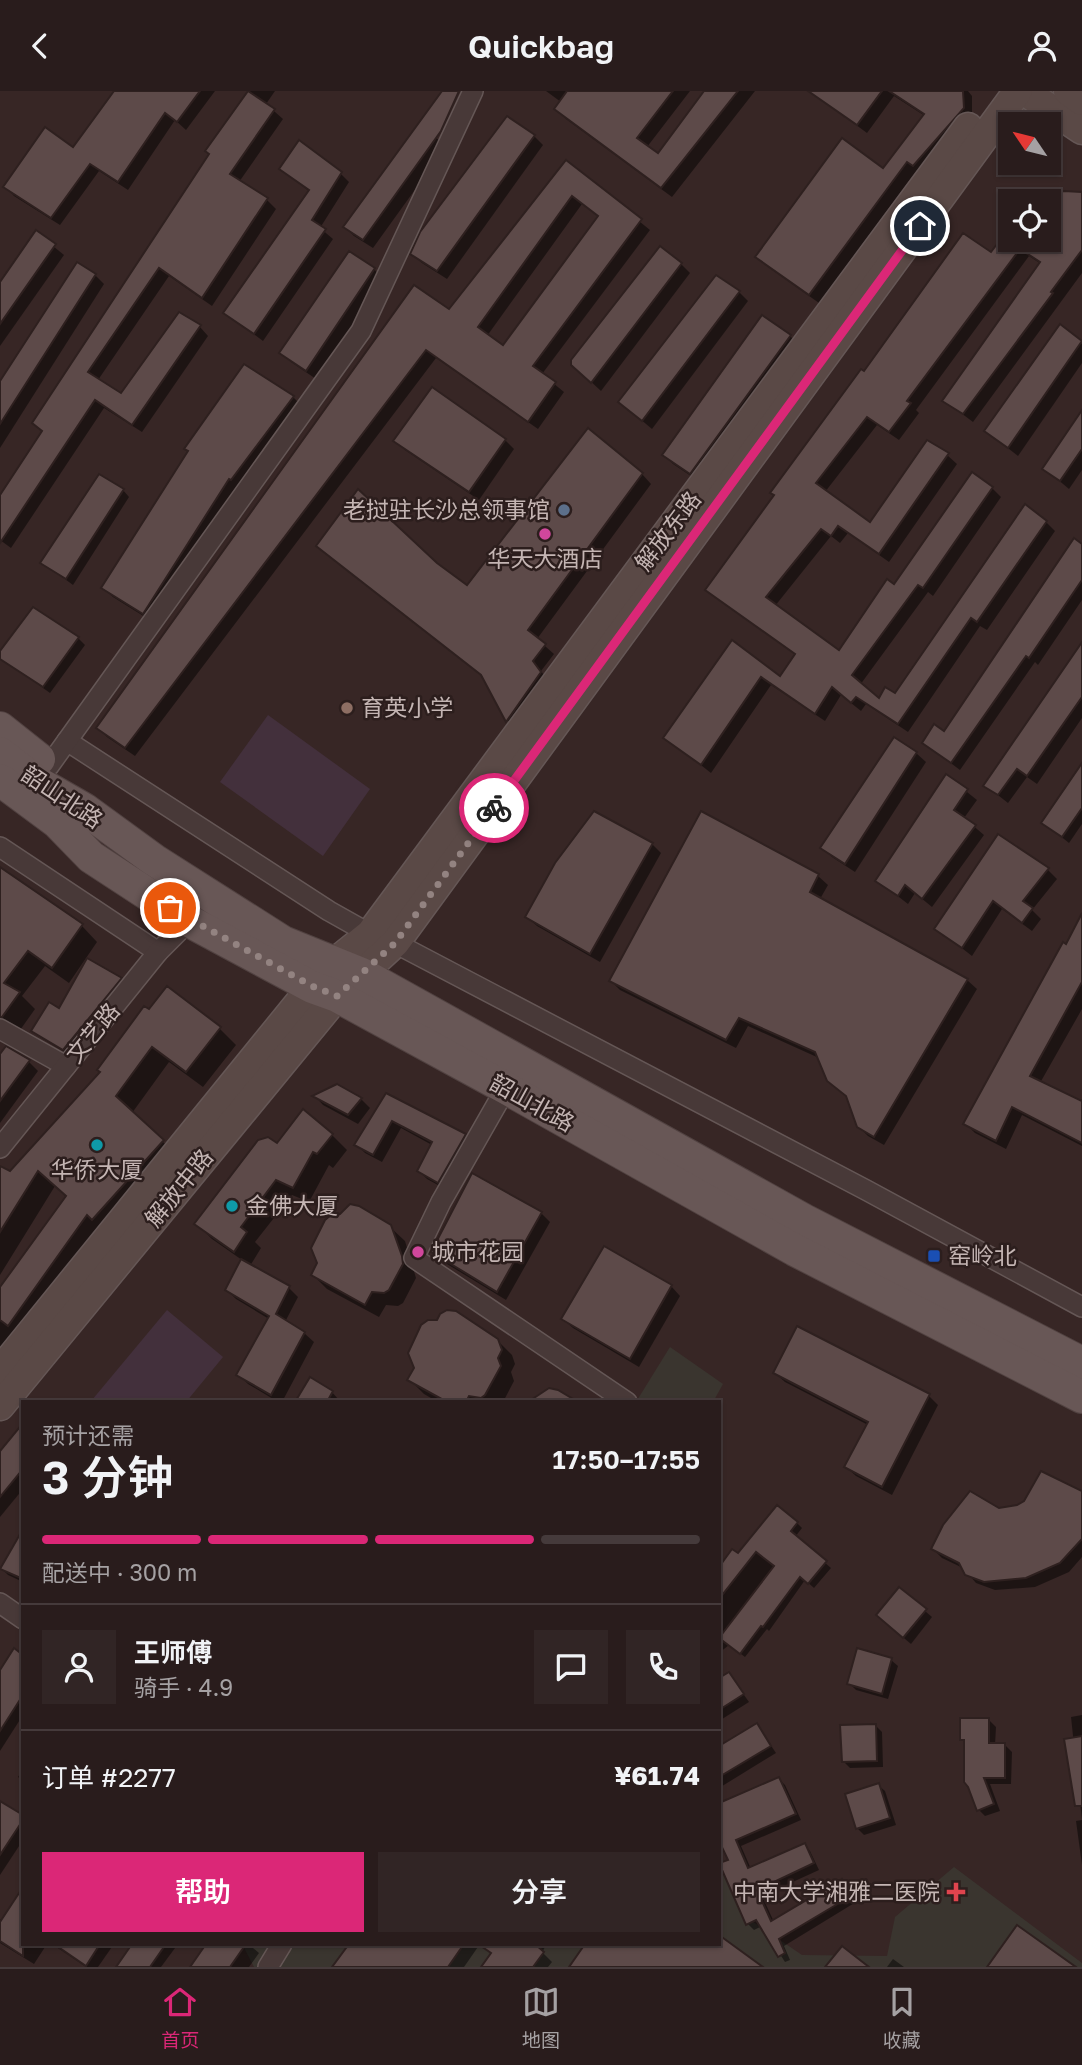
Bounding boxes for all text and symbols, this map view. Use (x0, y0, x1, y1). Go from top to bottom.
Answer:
icon: back (21, 27, 59, 65)
text: Quickbag (468, 27, 614, 65)
icon: person (1023, 27, 1061, 65)
north arrow (998, 112, 1060, 175)
map controls (998, 112, 1061, 252)
button: locate (998, 189, 1061, 252)
pin (890, 196, 950, 256)
icon: home (901, 207, 939, 245)
street label: 解放东路 (628, 485, 706, 576)
place label: 老挝驻长沙总领事馆 (343, 495, 550, 523)
marker: 老挝驻长沙总领事馆 (556, 502, 572, 518)
marker: 华天大酒店 (537, 526, 553, 542)
place label: 华天大酒店 (488, 544, 603, 572)
place label: 育英小学 (361, 693, 453, 721)
marker: 育英小学 (339, 700, 355, 716)
street label: 韶山北路 (17, 759, 109, 834)
courier (459, 773, 529, 843)
icon: bike (475, 789, 513, 827)
pin (140, 878, 200, 938)
icon: bag (151, 889, 189, 927)
street label: 文艺路 (60, 997, 125, 1068)
street label: 韶山北路 (485, 1068, 580, 1137)
marker: 华侨大厦 (89, 1137, 105, 1153)
street label: 解放中路 (138, 1143, 218, 1232)
place label: 华侨大厦 (51, 1155, 143, 1183)
place label: 金佛大厦 (246, 1191, 338, 1219)
marker: 金佛大厦 (224, 1198, 240, 1214)
place label: 城市花园 (432, 1237, 524, 1265)
place label: 窑岭北 (948, 1241, 1017, 1269)
marker: 城市花园 (410, 1244, 426, 1260)
marker: 窑岭北 (926, 1248, 942, 1264)
text: 预计还需 (42, 1421, 134, 1449)
text: 17:50–17:55 (552, 1444, 700, 1475)
text: 3 分钟 (42, 1449, 173, 1504)
text: 配送中 · 300 m (42, 1558, 197, 1586)
button: person (42, 1630, 116, 1704)
button: chat (534, 1630, 608, 1704)
button: phone (626, 1630, 700, 1704)
text: 王师傅 (134, 1637, 212, 1668)
text: 骑手 · 4.9 (134, 1673, 233, 1701)
text: ¥61.74 (614, 1760, 700, 1791)
text: 订单 #2277 (42, 1762, 176, 1793)
button: 帮助 (42, 1852, 364, 1932)
button: 分享 (378, 1852, 700, 1932)
place label: 中南大学湘雅二医院 (733, 1877, 940, 1905)
marker: 中南大学湘雅二医院 (946, 1882, 966, 1902)
tab: 首页 (161, 1983, 199, 2052)
tab: 地图 (522, 1983, 560, 2052)
tab: 收藏 (883, 1983, 921, 2052)

